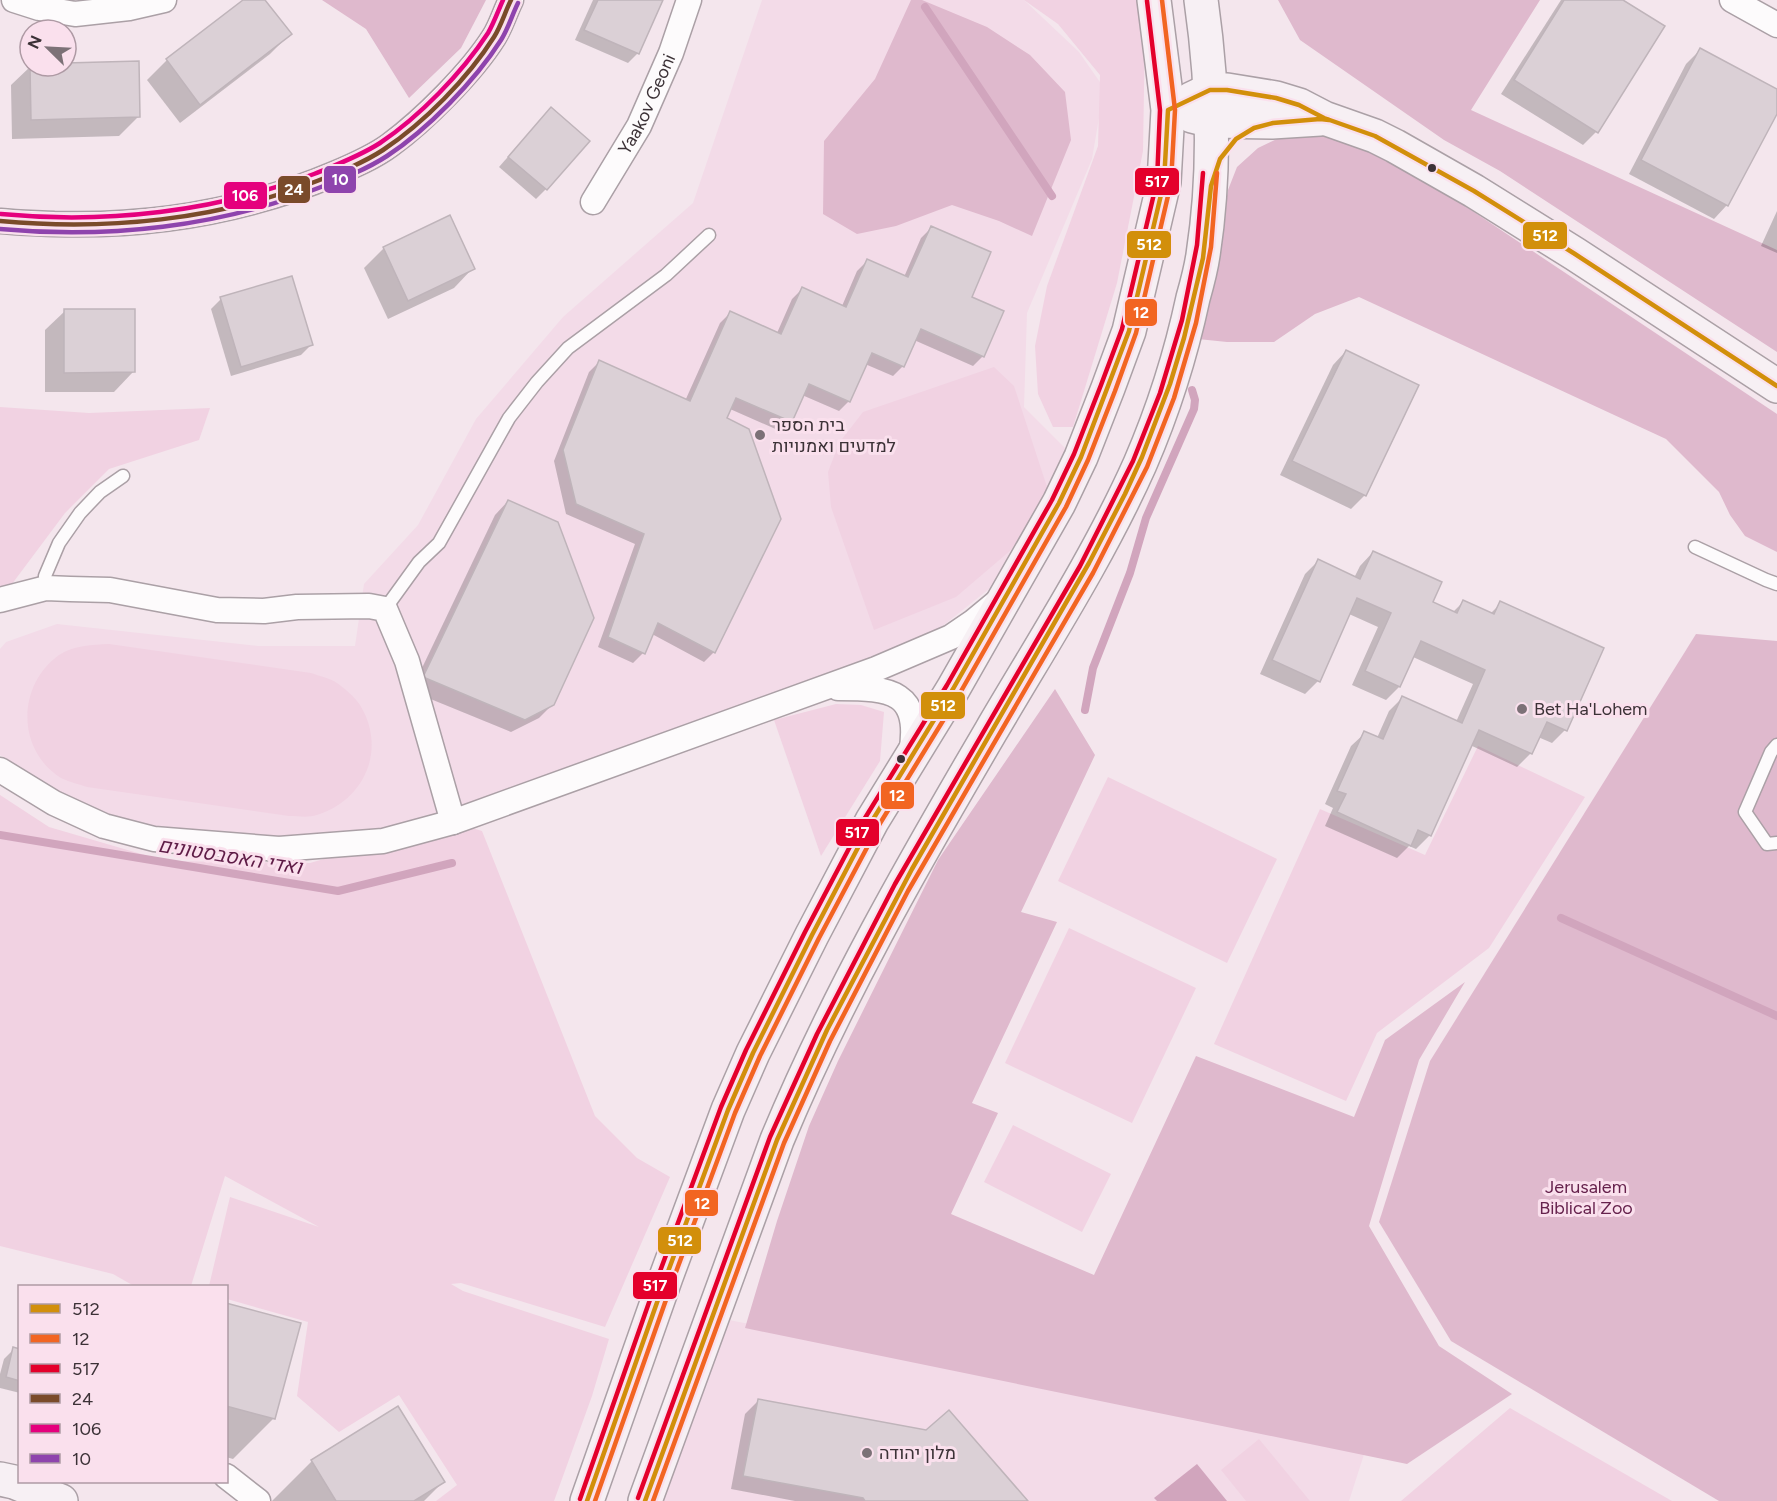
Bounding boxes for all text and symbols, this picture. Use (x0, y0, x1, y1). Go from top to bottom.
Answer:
north arrow (18, 18, 78, 78)
text: N (24, 33, 46, 52)
street label: Yaakov Geoni (613, 50, 680, 158)
unlabelled marker (1426, 162, 1438, 174)
line badge: 10 (323, 165, 357, 194)
line badge: 517 (1134, 167, 1180, 196)
text: 10 (331, 170, 349, 189)
text: 517 (1145, 172, 1170, 191)
line badge: 24 (277, 175, 311, 204)
text: 24 (284, 180, 304, 199)
line badge: 106 (223, 181, 268, 210)
text: 106 (232, 186, 258, 205)
line badge: 512 (1522, 221, 1568, 250)
text: 512 (1532, 226, 1558, 245)
line badge: 512 (1126, 230, 1172, 259)
text: 512 (1136, 235, 1162, 254)
line badge: 12 (1124, 298, 1158, 327)
text: 12 (1133, 303, 1149, 322)
place label: בית הספר למדעים ואמנויות (772, 414, 896, 457)
marker: בית הספר למדעים ואמנויות (753, 428, 767, 442)
line badge: 512 (920, 691, 966, 720)
text: 512 (930, 696, 956, 715)
place label: Bet Ha'Lohem (1534, 698, 1647, 720)
marker: Bet Ha'Lohem (1515, 702, 1529, 716)
unlabelled marker (895, 753, 907, 765)
line badge: 12 (880, 781, 915, 810)
text: 12 (889, 786, 905, 805)
line badge: 517 (835, 818, 880, 847)
text: 517 (845, 823, 870, 842)
water label: ואדי האסבסטונים (157, 833, 305, 879)
park label: Jerusalem Biblical Zoo (1539, 1176, 1633, 1219)
line badge: 12 (684, 1189, 719, 1217)
text: 12 (694, 1194, 710, 1213)
line badge: 512 (657, 1226, 702, 1255)
text: 512 (667, 1231, 693, 1250)
line badge: 517 (632, 1271, 678, 1300)
text: 517 (643, 1276, 668, 1295)
legend (18, 1285, 228, 1483)
text: 512 (72, 1298, 100, 1320)
text: 12 (72, 1328, 90, 1350)
text: 517 (72, 1358, 100, 1380)
text: 24 (72, 1388, 93, 1410)
text: 106 (72, 1418, 101, 1440)
place label: מלון יהודה (879, 1442, 956, 1464)
marker: מלון יהודה (860, 1446, 874, 1460)
text: 10 (72, 1448, 91, 1470)

